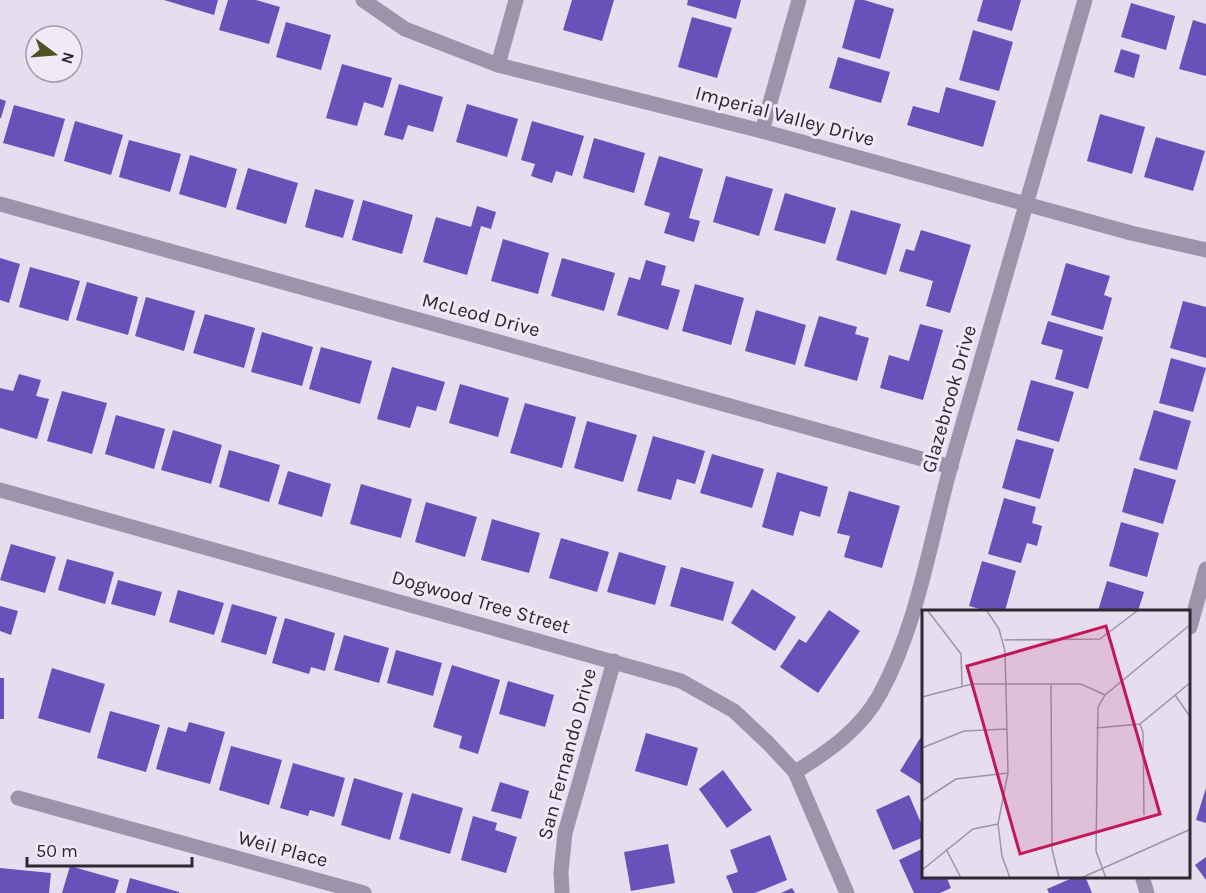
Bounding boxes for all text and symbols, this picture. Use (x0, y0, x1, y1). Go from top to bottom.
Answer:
north arrow (24, 24, 84, 84)
text: N (57, 50, 79, 66)
street label: Imperial Valley Drive (693, 81, 877, 151)
street label: McLeod Drive (420, 288, 542, 342)
street label: Glazebrook Drive (917, 322, 981, 476)
street label: Dogwood Tree Street (389, 566, 573, 639)
inset map (922, 610, 1191, 878)
street label: San Fernando Drive (533, 666, 601, 842)
street label: Weil Place (236, 826, 330, 872)
scale bar (27, 830, 192, 868)
text: 50 m (36, 840, 78, 862)

